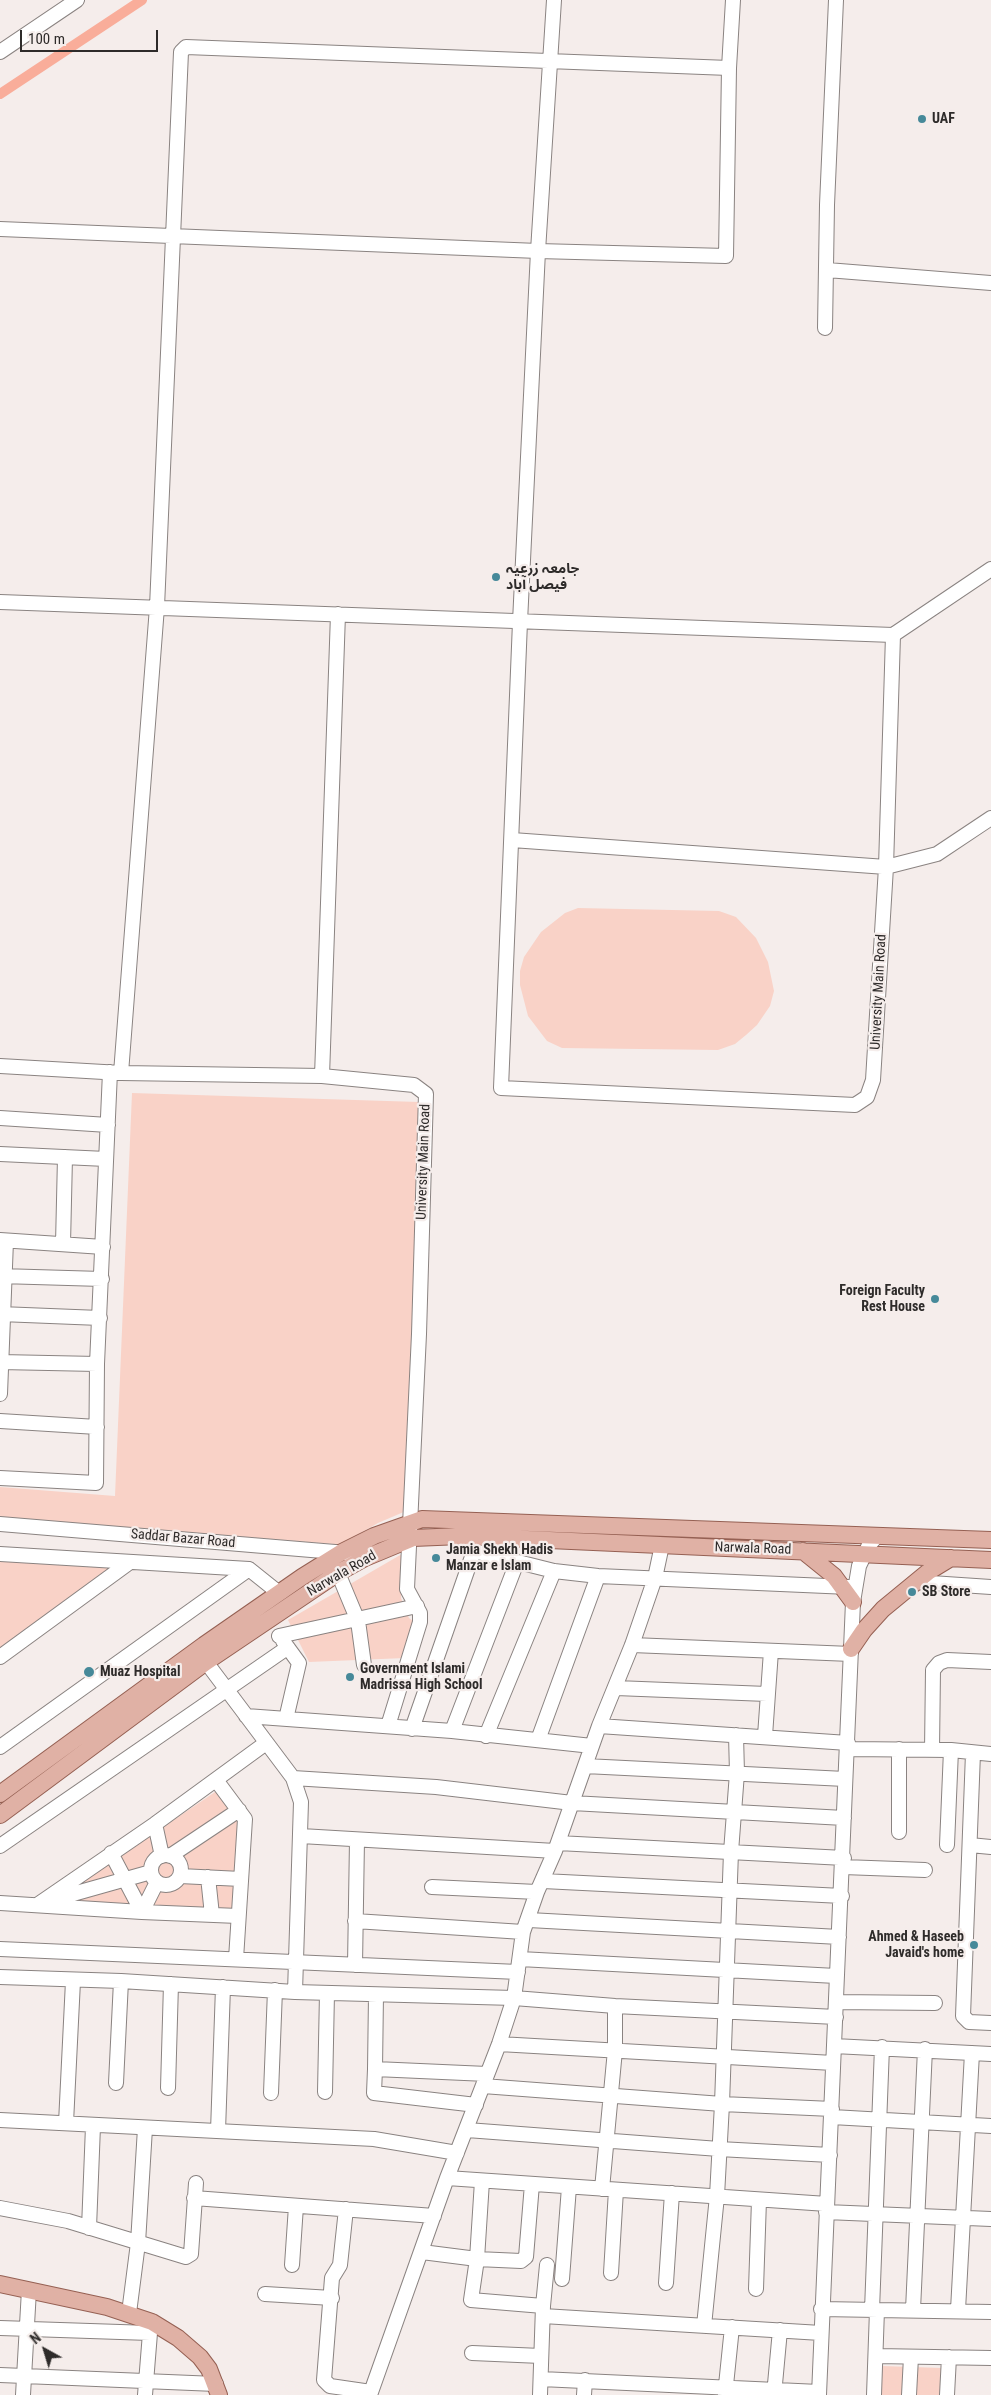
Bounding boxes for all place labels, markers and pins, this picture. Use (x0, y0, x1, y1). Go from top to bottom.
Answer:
place label: UAF (932, 111, 955, 127)
marker: UAF (916, 113, 928, 125)
place label: جامعہ زرعیہ فیصل آباد (506, 561, 579, 594)
marker: جامعہ زرعیہ فیصل آباد (490, 571, 502, 583)
place label: Foreign Faculty Rest House (839, 1283, 925, 1315)
marker: Foreign Faculty Rest House (929, 1293, 941, 1305)
place label: Jamia Shekh Hadis Manzar e Islam (446, 1542, 553, 1574)
marker: Jamia Shekh Hadis Manzar e Islam (430, 1552, 442, 1564)
place label: SB Store (922, 1584, 970, 1600)
marker: SB Store (906, 1586, 918, 1598)
place label: Government Islami Madrissa High School (360, 1661, 482, 1694)
place label: Muaz Hospital (100, 1664, 180, 1680)
marker: Muaz Hospital (82, 1665, 96, 1679)
marker: Government Islami Madrissa High School (344, 1671, 356, 1683)
place label: Ahmed & Haseeb Javaid's home (868, 1929, 964, 1961)
marker: Ahmed & Haseeb Javaid's home (968, 1939, 980, 1951)

